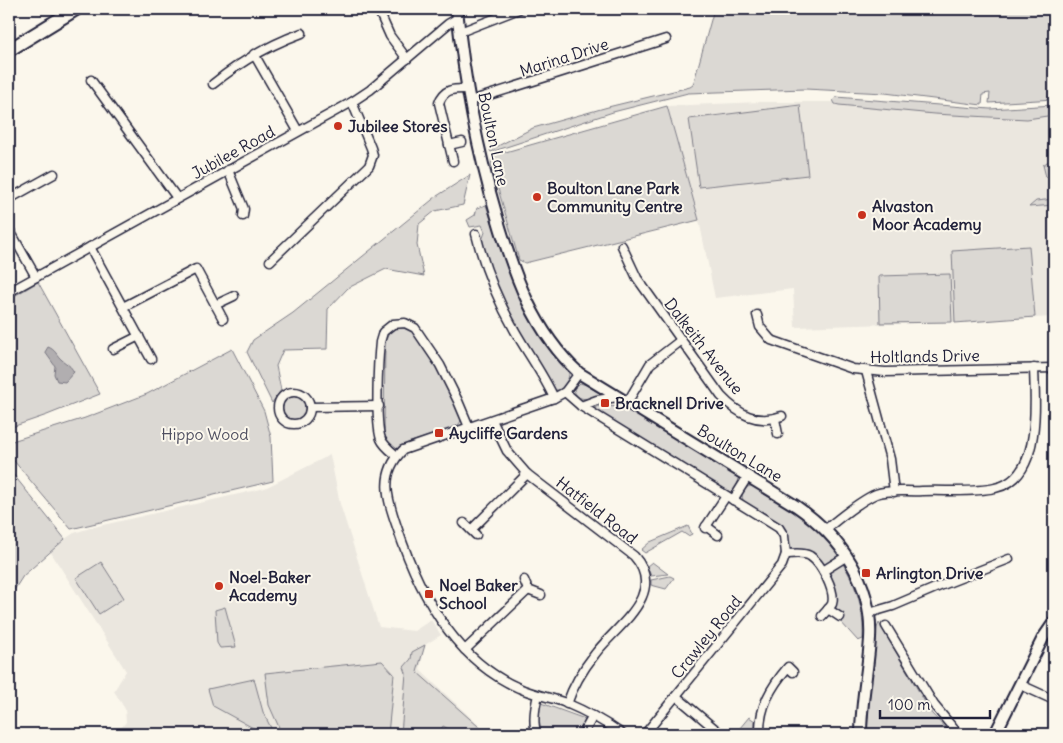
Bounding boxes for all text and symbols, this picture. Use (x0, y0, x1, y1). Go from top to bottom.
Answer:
street label: Marina Drive (517, 33, 611, 81)
street label: Boulton Lane (474, 90, 514, 188)
place label: Jubilee Stores (348, 116, 447, 136)
marker: Jubilee Stores (332, 120, 344, 132)
street label: Jubilee Road (188, 121, 278, 183)
place label: Boulton Lane Park Community Centre (547, 178, 683, 217)
marker: Boulton Lane Park Community Centre (531, 191, 543, 203)
place label: Alvaston Moor Academy (872, 196, 982, 235)
marker: Alvaston Moor Academy (856, 209, 868, 221)
street label: Dalkeith Avenue (660, 294, 748, 398)
street label: Holtlands Drive (870, 345, 980, 367)
place label: Bracknell Drive (615, 393, 724, 413)
marker: Bracknell Drive (599, 397, 611, 409)
street label: Boulton Lane (694, 420, 786, 486)
place label: Aycliffe Gardens (449, 423, 568, 444)
park label: Hippo Wood (161, 424, 249, 444)
marker: Aycliffe Gardens (433, 427, 445, 439)
street label: Hatfield Road (552, 472, 642, 548)
place label: Arlington Drive (876, 563, 984, 584)
place label: Noel-Baker Academy (229, 567, 311, 606)
marker: Arlington Drive (860, 567, 872, 579)
place label: Noel Baker School (439, 575, 518, 613)
marker: Noel-Baker Academy (213, 580, 225, 592)
marker: Noel Baker School (423, 588, 435, 600)
street label: Crawley Road (666, 591, 746, 683)
scale bar (880, 688, 990, 720)
text: 100 m (888, 695, 930, 714)

